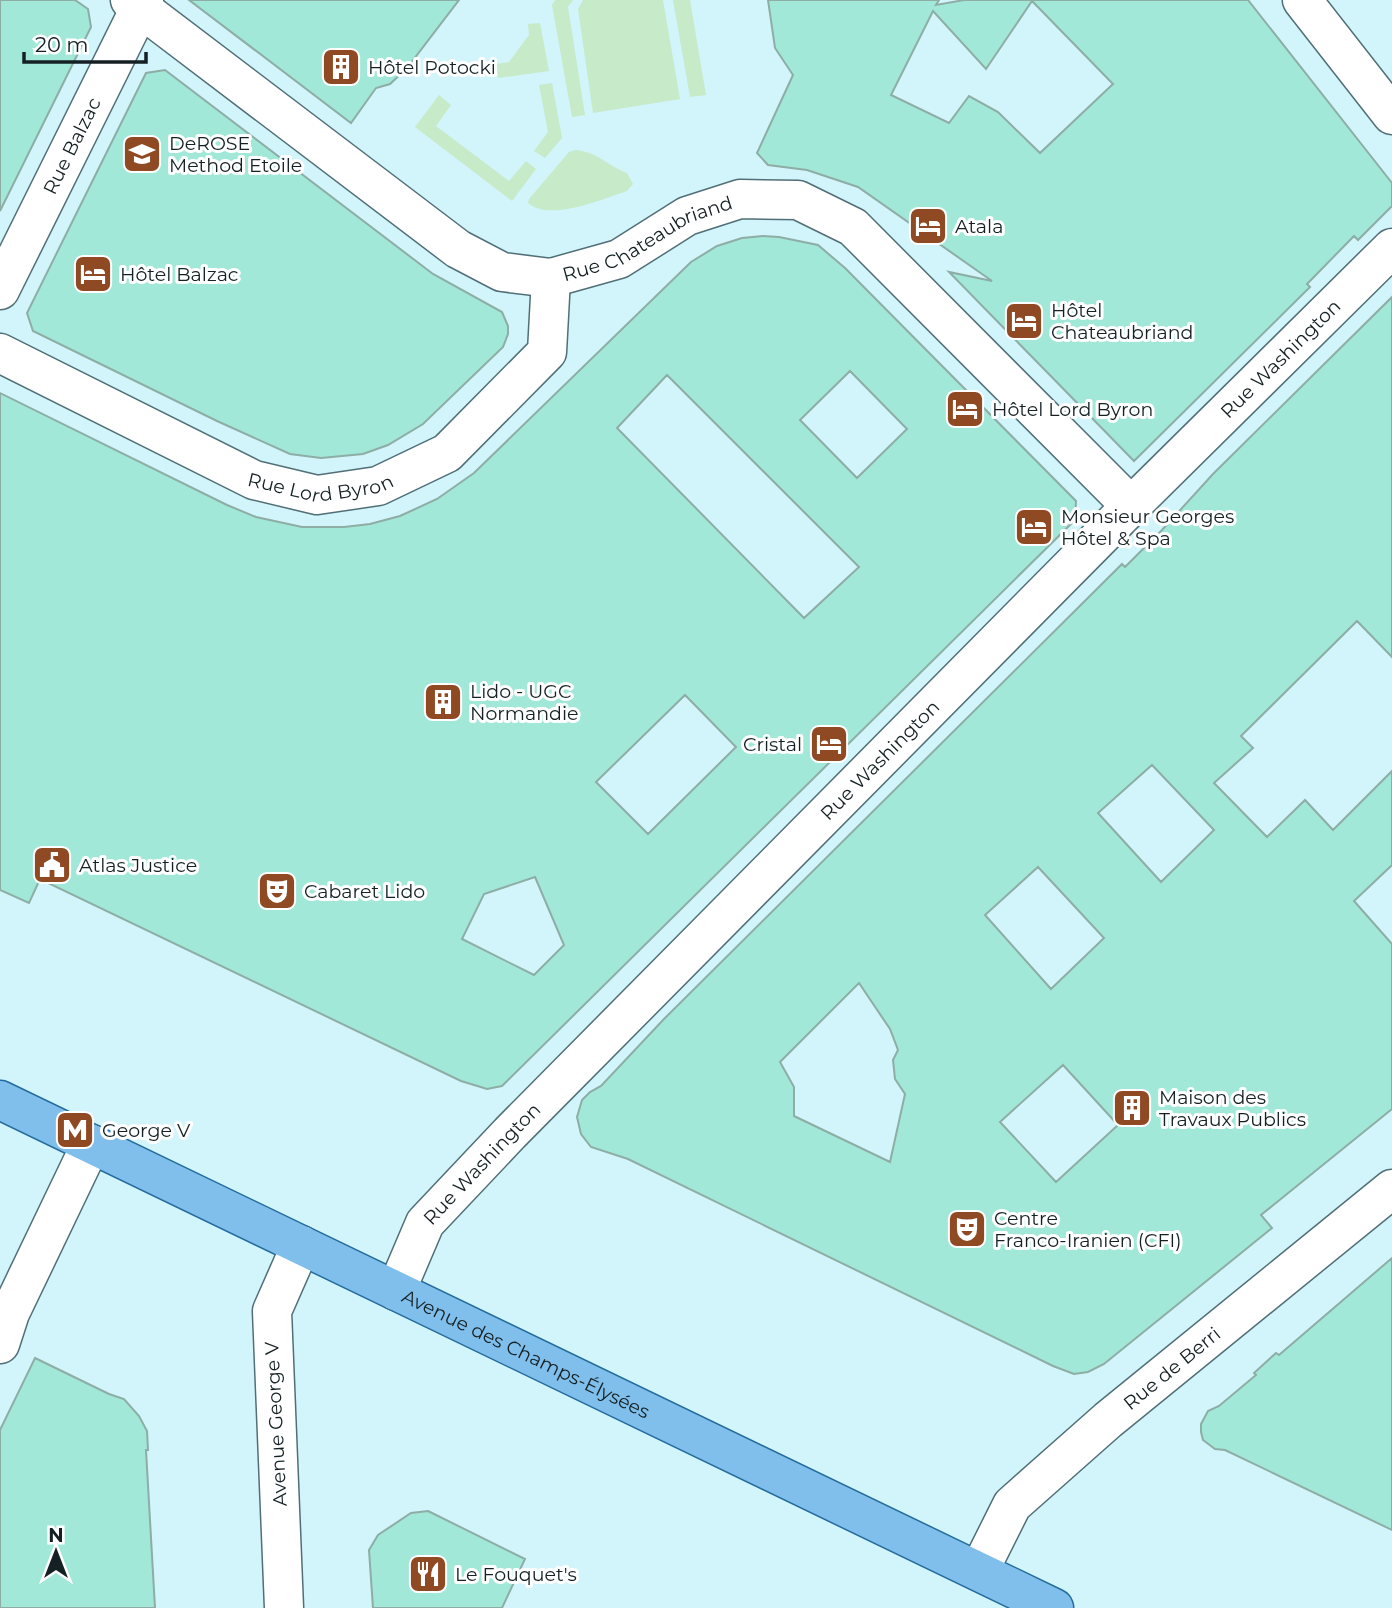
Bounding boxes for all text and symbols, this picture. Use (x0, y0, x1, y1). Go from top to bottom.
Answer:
scale bar (24, 21, 147, 65)
text: 20 m (35, 32, 89, 57)
building icon: Hôtel Potocki (320, 46, 362, 88)
place label: Hôtel Potocki (368, 56, 496, 79)
street label: Rue Balzac (38, 94, 105, 198)
place label: DeROSE Method Etoile (169, 132, 302, 177)
school or university icon: DeROSE Method Etoile (121, 133, 163, 175)
street label: Rue Chateaubriand (560, 191, 735, 286)
hotel icon: Atala (907, 205, 949, 247)
place label: Atala (955, 215, 1003, 238)
hotel icon: Hôtel Balzac (72, 253, 114, 295)
place label: Hôtel Balzac (120, 263, 239, 286)
street label: Rue Washington (1215, 294, 1345, 423)
place label: Hôtel Chateaubriand (1051, 299, 1193, 344)
hotel icon: Hôtel Chateaubriand (1003, 300, 1045, 342)
hotel icon: Hôtel Lord Byron (944, 388, 986, 430)
place label: Hôtel Lord Byron (992, 398, 1153, 421)
street label: Rue Lord Byron (245, 467, 397, 507)
place label: Monsieur Georges Hôtel & Spa (1061, 505, 1234, 550)
hotel icon: Monsieur Georges Hôtel & Spa (1013, 506, 1055, 548)
place label: Lido - UGC Normandie (470, 680, 579, 725)
building icon: Lido - UGC Normandie (422, 681, 464, 723)
street label: Rue Washington (815, 695, 944, 825)
hotel icon: Cristal (808, 723, 850, 765)
place label: Cristal (743, 733, 802, 756)
public building icon: Atlas Justice (31, 844, 73, 886)
place label: Atlas Justice (79, 854, 197, 877)
theatre icon: Cabaret Lido (256, 870, 298, 912)
place label: Cabaret Lido (304, 880, 425, 903)
place label: Maison des Travaux Publics (1159, 1086, 1306, 1131)
building icon: Maison des Travaux Publics (1111, 1087, 1153, 1129)
street label: Rue Washington (418, 1098, 545, 1229)
metro station icon: George V (54, 1109, 96, 1151)
place label: George V (102, 1119, 191, 1142)
place label: Centre Franco-Iranien (CFI) (994, 1207, 1181, 1252)
theatre icon: Centre Franco-Iranien (CFI) (946, 1208, 988, 1250)
street label: Avenue des Champs-Élysées (399, 1284, 654, 1423)
street label: Rue de Berri (1118, 1322, 1225, 1415)
street label: Avenue George V (260, 1340, 292, 1507)
north arrow (21, 1517, 91, 1587)
text: N (48, 1524, 64, 1547)
restaurant icon: Le Fouquet's (407, 1553, 449, 1595)
place label: Le Fouquet's (455, 1563, 577, 1586)

